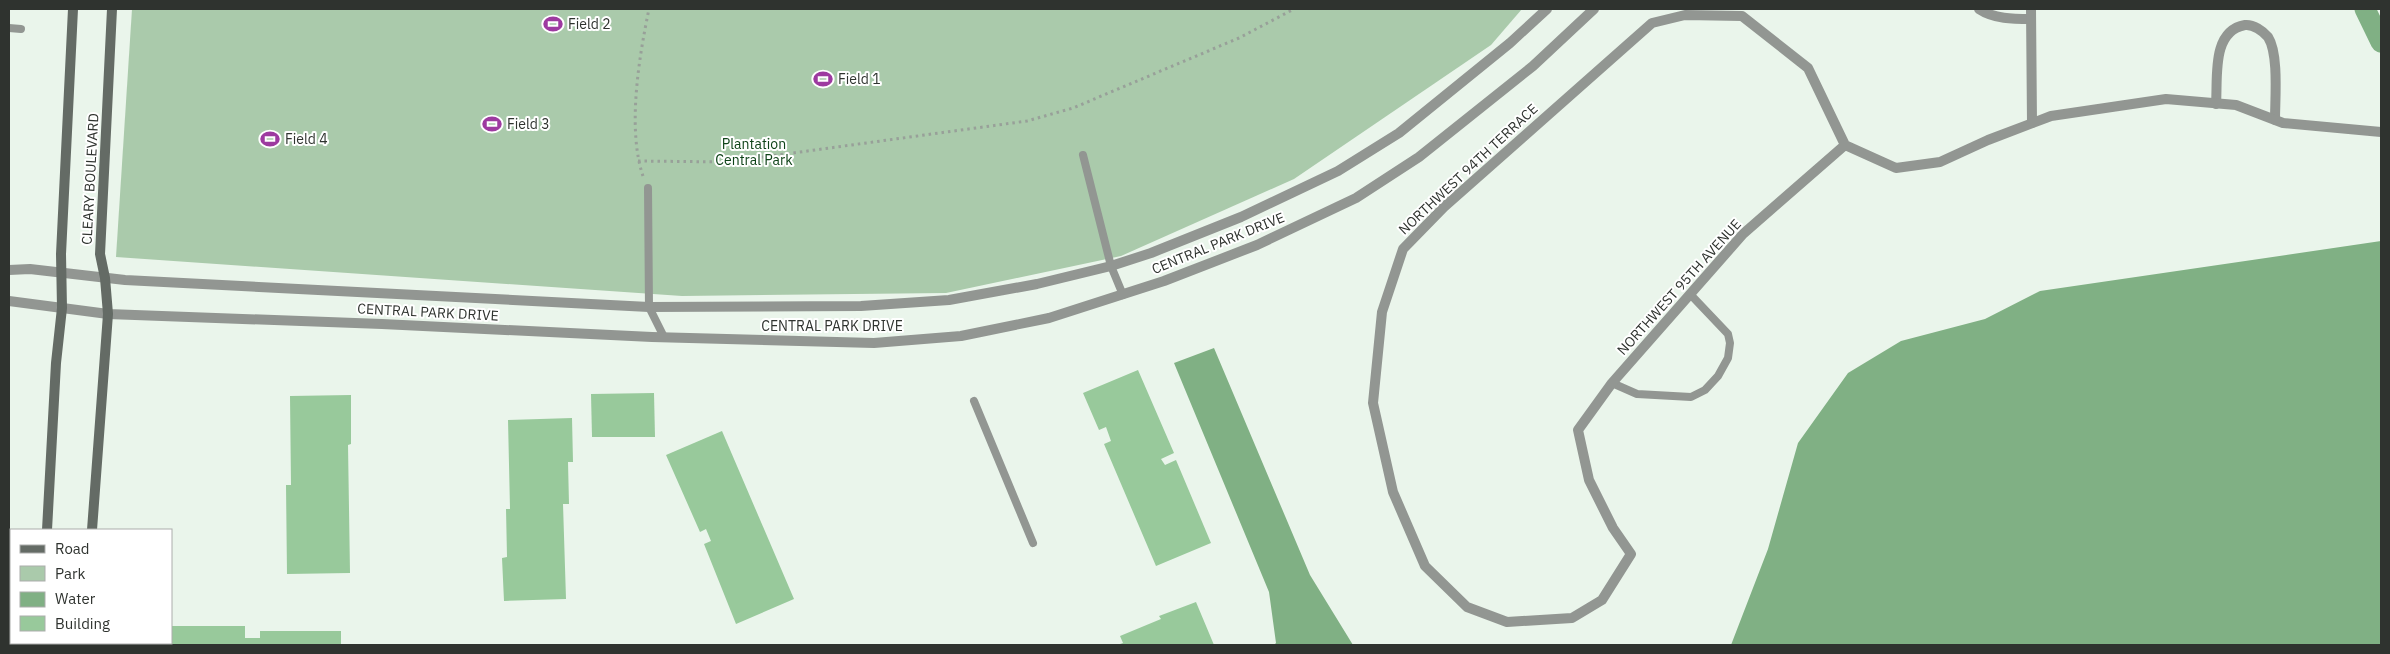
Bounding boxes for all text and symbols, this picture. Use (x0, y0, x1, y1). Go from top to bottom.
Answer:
sports icon: Field 2 (542, 13, 564, 35)
place label: Field 2 (568, 15, 611, 33)
sports icon: Field 1 (812, 68, 834, 90)
place label: Field 1 (838, 70, 881, 88)
street label: NORTHWEST 94TH TERRACE (1395, 100, 1541, 238)
street label: CLEARY BOULEVARD (78, 113, 102, 245)
sports icon: Field 3 (481, 113, 503, 135)
place label: Field 3 (507, 115, 550, 133)
sports icon: Field 4 (259, 128, 281, 150)
place label: Field 4 (285, 130, 328, 148)
park label: Plantation Central Park (715, 135, 793, 169)
street label: CENTRAL PARK DRIVE (1149, 208, 1287, 278)
street label: NORTHWEST 95TH AVENUE (1613, 215, 1745, 359)
street label: CENTRAL PARK DRIVE (357, 299, 499, 325)
street label: CENTRAL PARK DRIVE (761, 317, 903, 335)
legend (10, 529, 172, 644)
text: Road (55, 539, 90, 558)
text: Park (55, 564, 85, 583)
text: Water (55, 589, 96, 608)
text: Building (55, 614, 110, 633)

